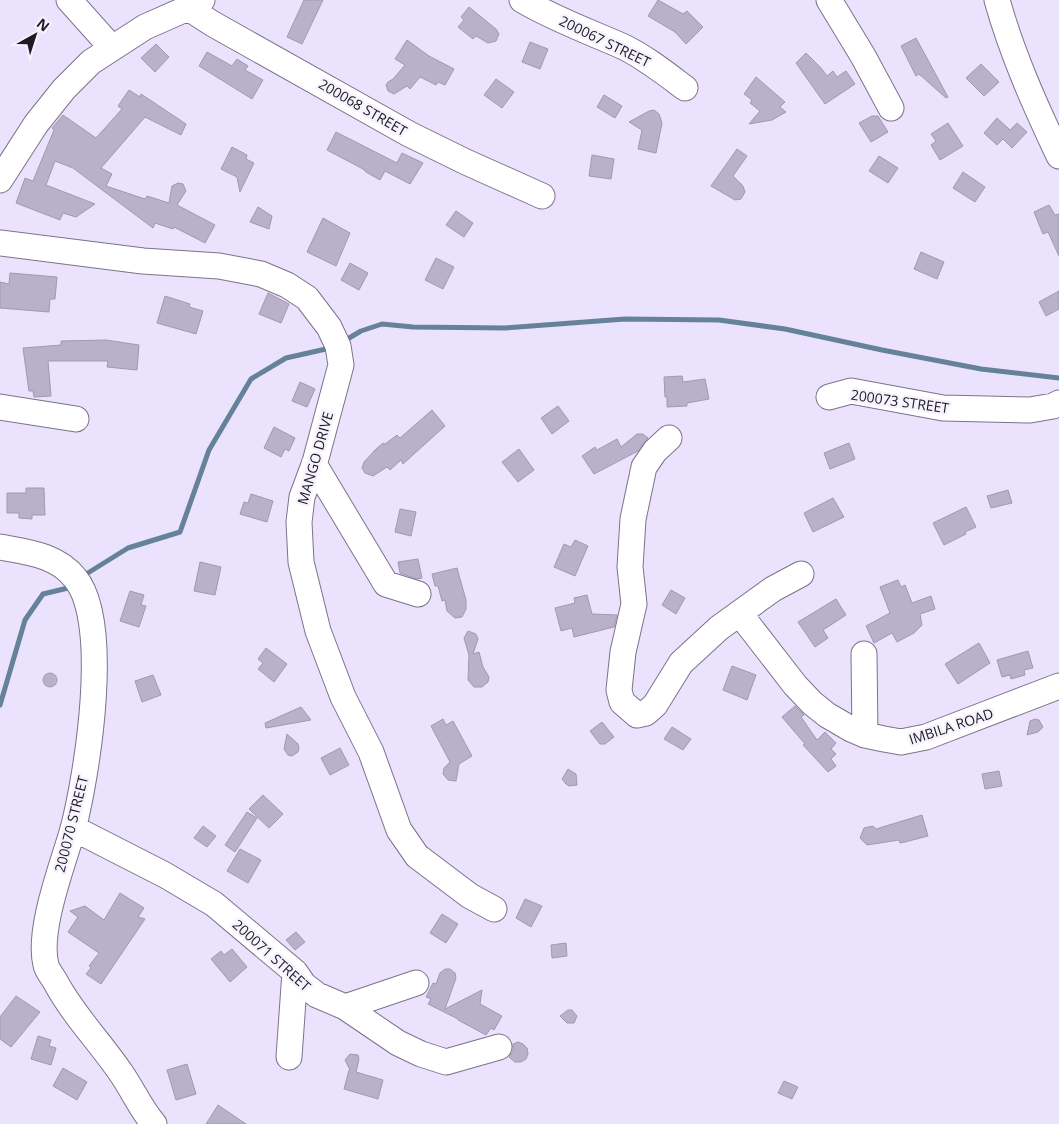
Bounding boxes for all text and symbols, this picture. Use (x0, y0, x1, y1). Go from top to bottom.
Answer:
north arrow (10, 10, 60, 60)
street label: 200067 STREET (556, 11, 654, 71)
text: N (33, 14, 54, 35)
street label: 200068 STREET (315, 74, 411, 140)
street label: 200073 STREET (850, 385, 951, 417)
street label: MANGO DRIVE (293, 409, 337, 507)
street label: IMBILA ROAD (906, 703, 996, 749)
street label: 200070 STREET (50, 773, 92, 874)
street label: 200071 STREET (229, 915, 315, 995)

